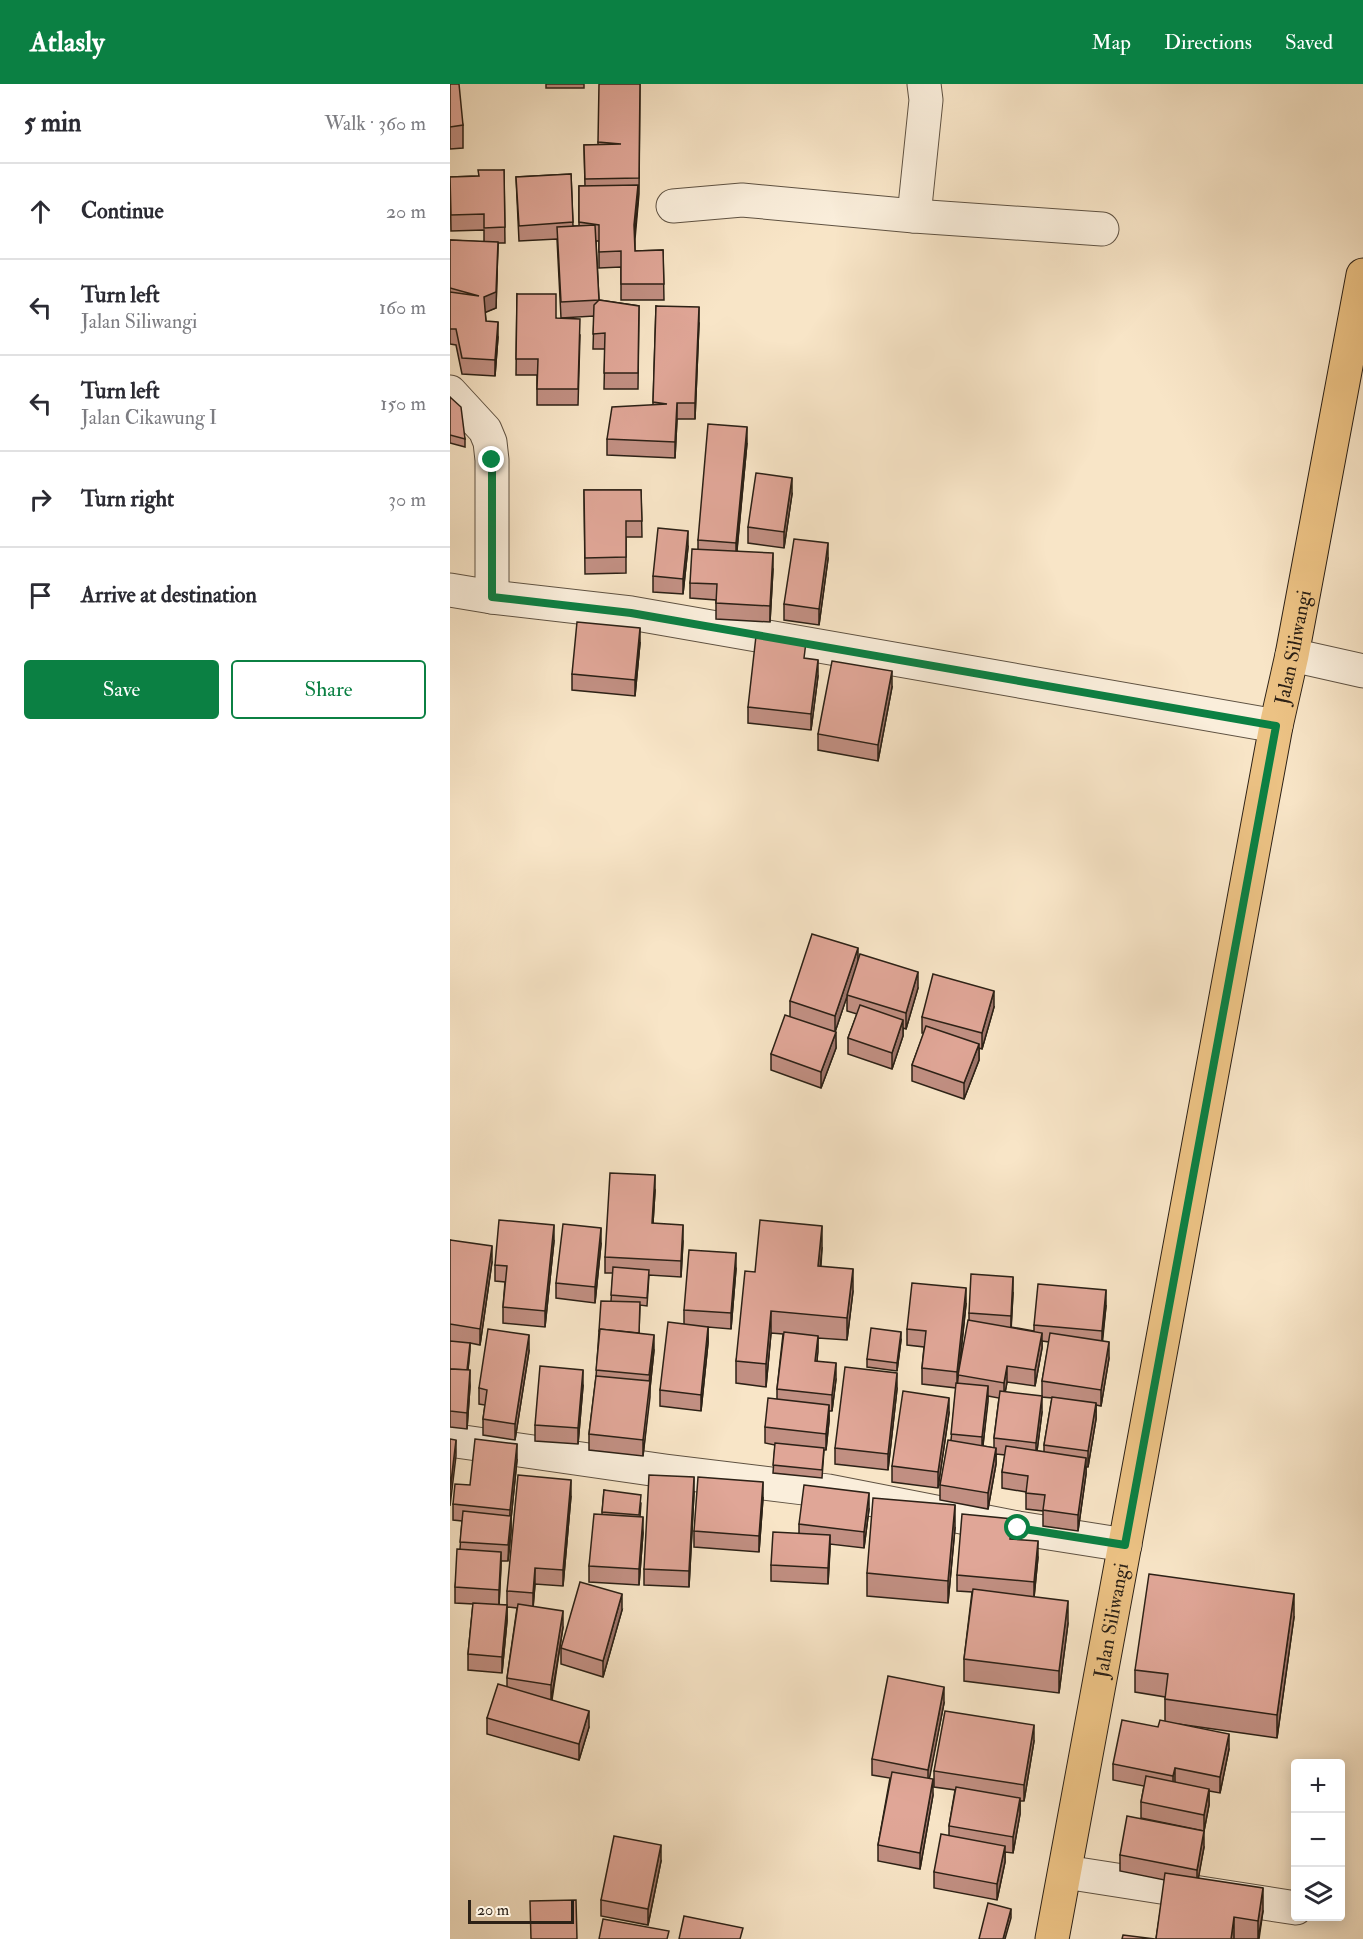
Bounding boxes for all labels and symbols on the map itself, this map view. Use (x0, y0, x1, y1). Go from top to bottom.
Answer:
route end (478, 446, 504, 472)
street label: Jalan Siliwangi (1269, 588, 1317, 708)
route start (1004, 1514, 1030, 1540)
street label: Jalan Siliwangi (1088, 1561, 1134, 1681)
scale bar (468, 1897, 574, 1924)

